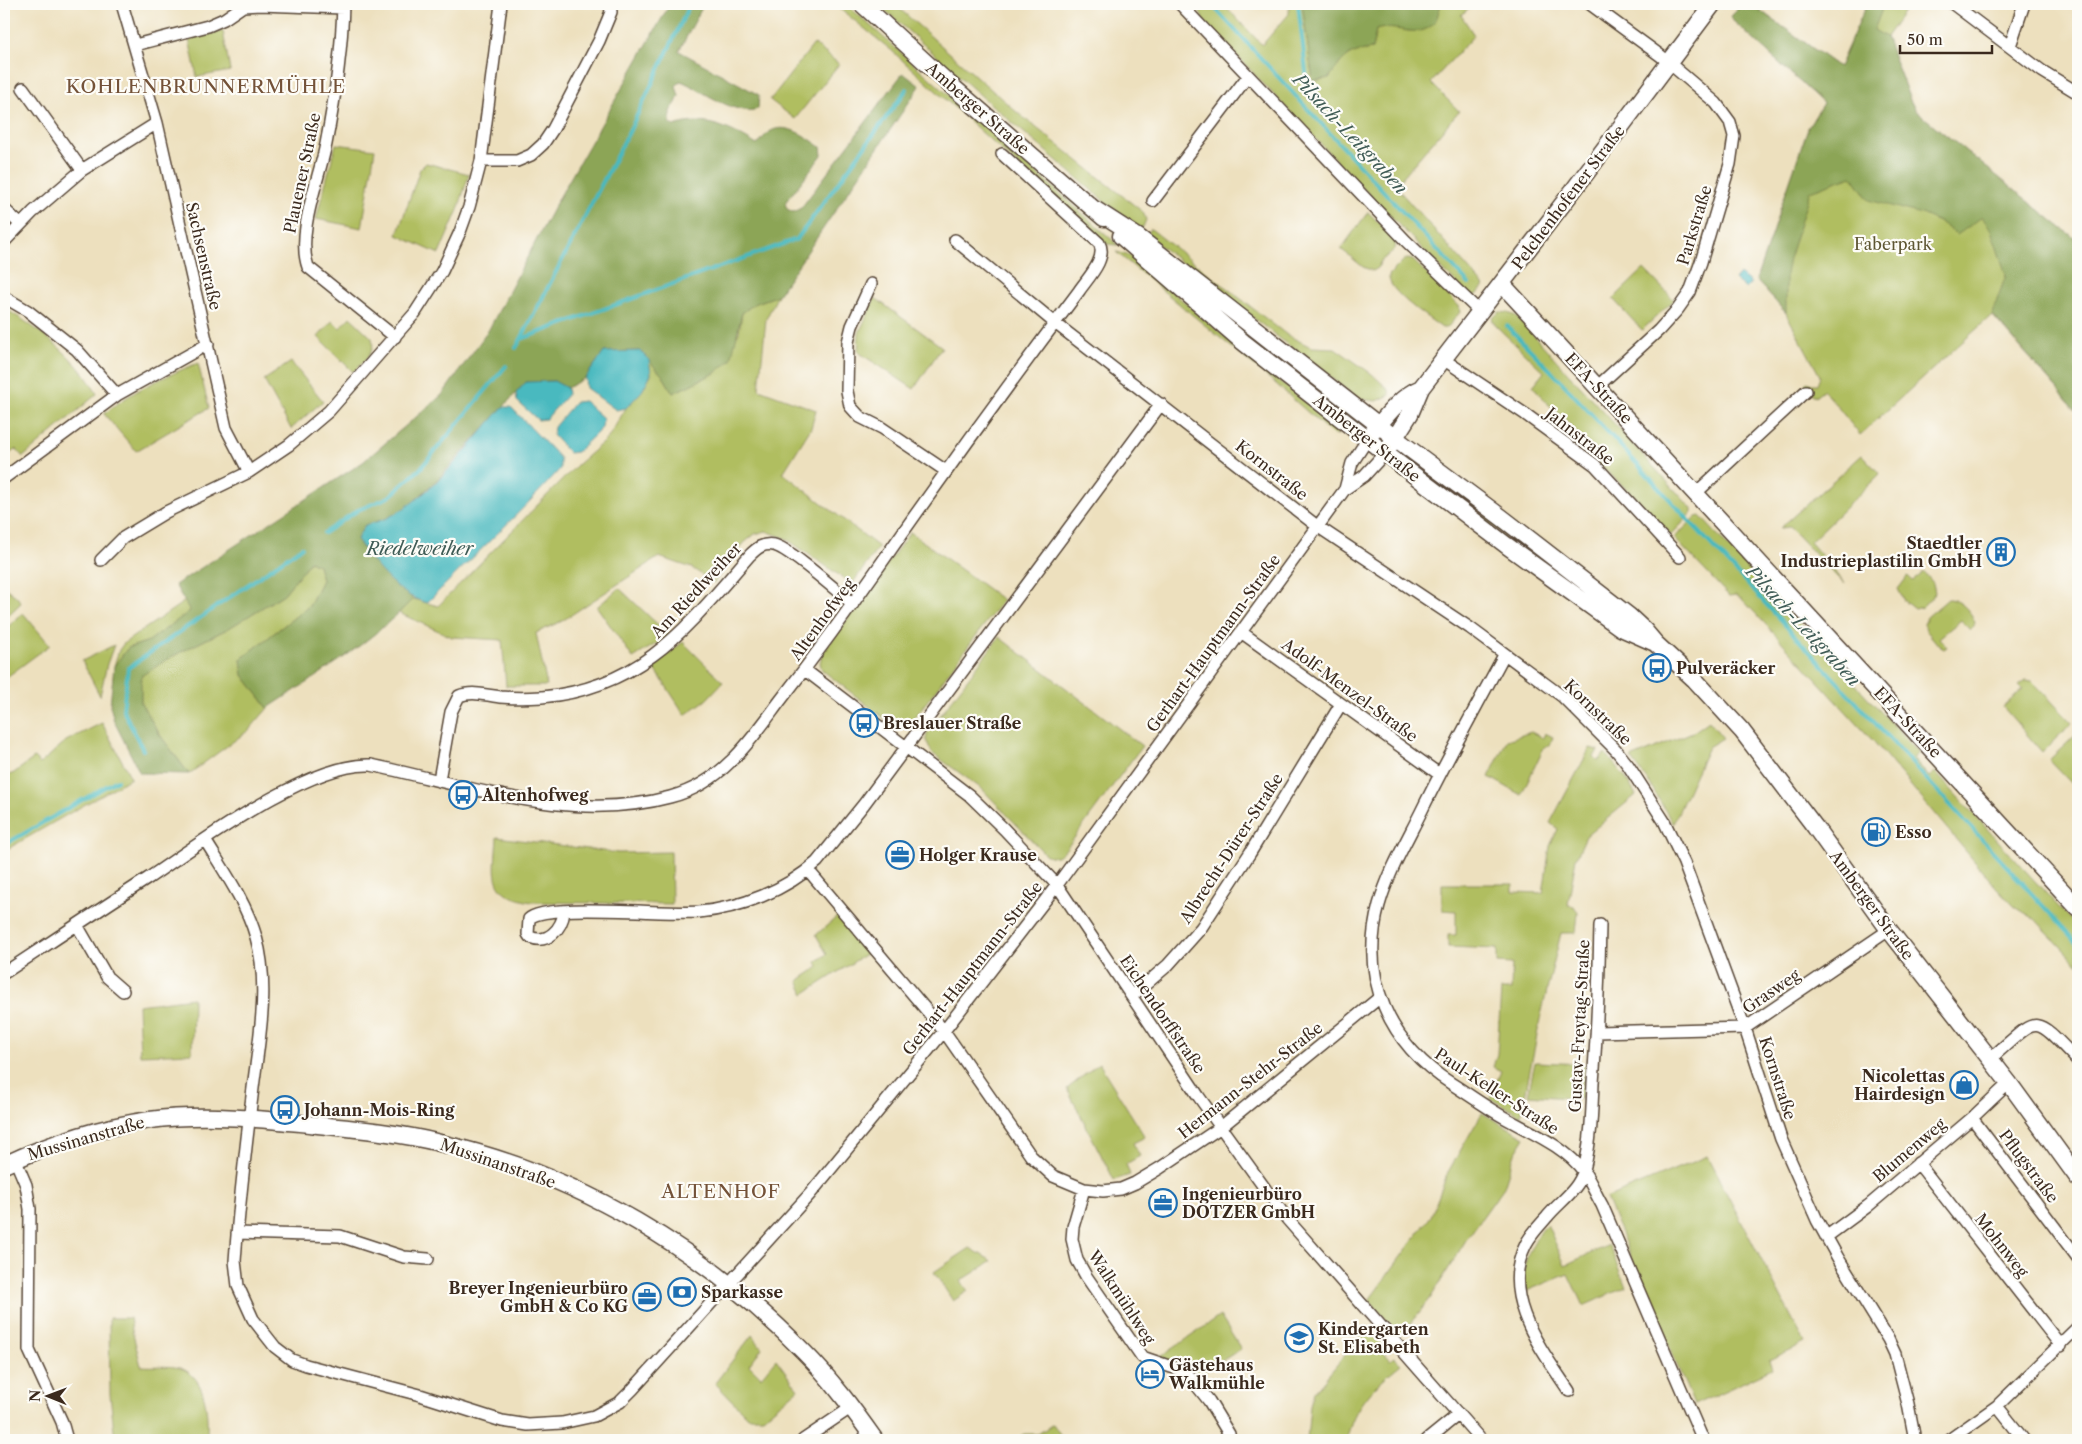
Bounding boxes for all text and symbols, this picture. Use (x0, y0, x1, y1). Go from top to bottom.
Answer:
scale bar (1900, 22, 1992, 54)
text: 50 m (1907, 30, 1943, 49)
street label: Amberger Straße (921, 57, 1034, 158)
water label: Pilsach-Leitgraben (1287, 67, 1412, 199)
district label: KOHLENBRUNNERMÜHLE (66, 75, 346, 98)
street label: Plauener Straße (279, 111, 325, 235)
street label: Pelchenhofener Straße (1507, 121, 1629, 273)
street label: Parkstraße (1672, 183, 1716, 267)
street label: Sachsenstraße (182, 200, 226, 312)
park label: Faberpark (1854, 234, 1933, 254)
street label: EFA-Straße (1561, 348, 1637, 428)
street label: Amberger Straße (1309, 389, 1425, 486)
street label: Jahnstraße (1539, 401, 1618, 469)
street label: Kornstraße (1232, 436, 1312, 504)
place label: Staedtler Industrieplastilin GmbH (1781, 533, 1982, 571)
building icon: Staedtler Industrieplastilin GmbH (1986, 537, 2016, 567)
water label: Riedelweiher (364, 538, 475, 560)
street label: Am Riedlweiher (646, 538, 746, 643)
street label: Gerhart-Hauptmann-Straße (1142, 550, 1284, 736)
water label: Pilsach-Leitgraben (1740, 559, 1865, 691)
street label: Altenhofweg (785, 573, 859, 665)
street label: Adolf-Menzel-Straße (1277, 633, 1422, 746)
bus stop icon: Pulveräcker (1642, 653, 1672, 683)
place label: Pulveräcker (1676, 658, 1775, 678)
street label: Kornstraße (1560, 675, 1636, 749)
street label: EFA-Straße (1870, 682, 1946, 762)
bus stop icon: Breslauer Straße (849, 708, 879, 738)
place label: Breslauer Straße (883, 713, 1022, 733)
street label: Albrecht-Dürer-Straße (1174, 769, 1287, 928)
bus stop icon: Altenhofweg (448, 780, 478, 810)
place label: Altenhofweg (481, 785, 589, 805)
fuel station icon: Esso (1861, 817, 1891, 847)
place label: Esso (1895, 822, 1932, 842)
office icon: Holger Krause (885, 840, 915, 870)
place label: Holger Krause (919, 845, 1037, 865)
street label: Amberger Straße (1825, 846, 1918, 964)
street label: Gerhart-Hauptmann-Straße (898, 877, 1046, 1059)
street label: Gustav-Freytag-Straße (1564, 939, 1594, 1113)
street label: Eichendorffstraße (1116, 951, 1210, 1077)
street label: Grasweg (1738, 964, 1804, 1017)
street label: Hermann-Stehr-Straße (1174, 1017, 1326, 1143)
street label: Kornstraße (1755, 1034, 1801, 1122)
street label: Paul-Keller-Straße (1431, 1043, 1563, 1139)
place label: Nicolettas Hairdesign (1854, 1066, 1945, 1104)
shop icon: Nicolettas Hairdesign (1949, 1070, 1979, 1100)
bus stop icon: Johann-Mois-Ring (270, 1095, 300, 1125)
place label: Johann-Mois-Ring (301, 1100, 455, 1120)
street label: Mussinanstraße (25, 1112, 147, 1164)
street label: Blumenweg (1868, 1113, 1950, 1186)
street label: Pflugstraße (1995, 1125, 2063, 1207)
street label: Mussinanstraße (438, 1134, 558, 1192)
district label: ALTENHOF (660, 1180, 781, 1203)
place label: Ingenieurbüro DOTZER GmbH (1182, 1184, 1315, 1222)
office icon: Ingenieurbüro DOTZER GmbH (1148, 1188, 1178, 1218)
street label: Mohnweg (1971, 1209, 2033, 1281)
street label: Walkmühlweg (1084, 1245, 1160, 1348)
bank icon: Sparkasse (667, 1277, 697, 1307)
place label: Breyer Ingenieurbüro GmbH & Co KG (449, 1278, 628, 1316)
office icon: Breyer Ingenieurbüro GmbH & Co KG (632, 1282, 662, 1312)
place label: Sparkasse (701, 1282, 783, 1302)
place label: Kindergarten St. Elisabeth (1318, 1319, 1429, 1357)
school or university icon: Kindergarten St. Elisabeth (1284, 1323, 1314, 1353)
place label: Gästehaus Walkmühle (1168, 1355, 1265, 1393)
hotel icon: Gästehaus Walkmühle (1135, 1359, 1165, 1389)
north arrow (22, 1372, 72, 1422)
text: N (26, 1390, 44, 1402)

